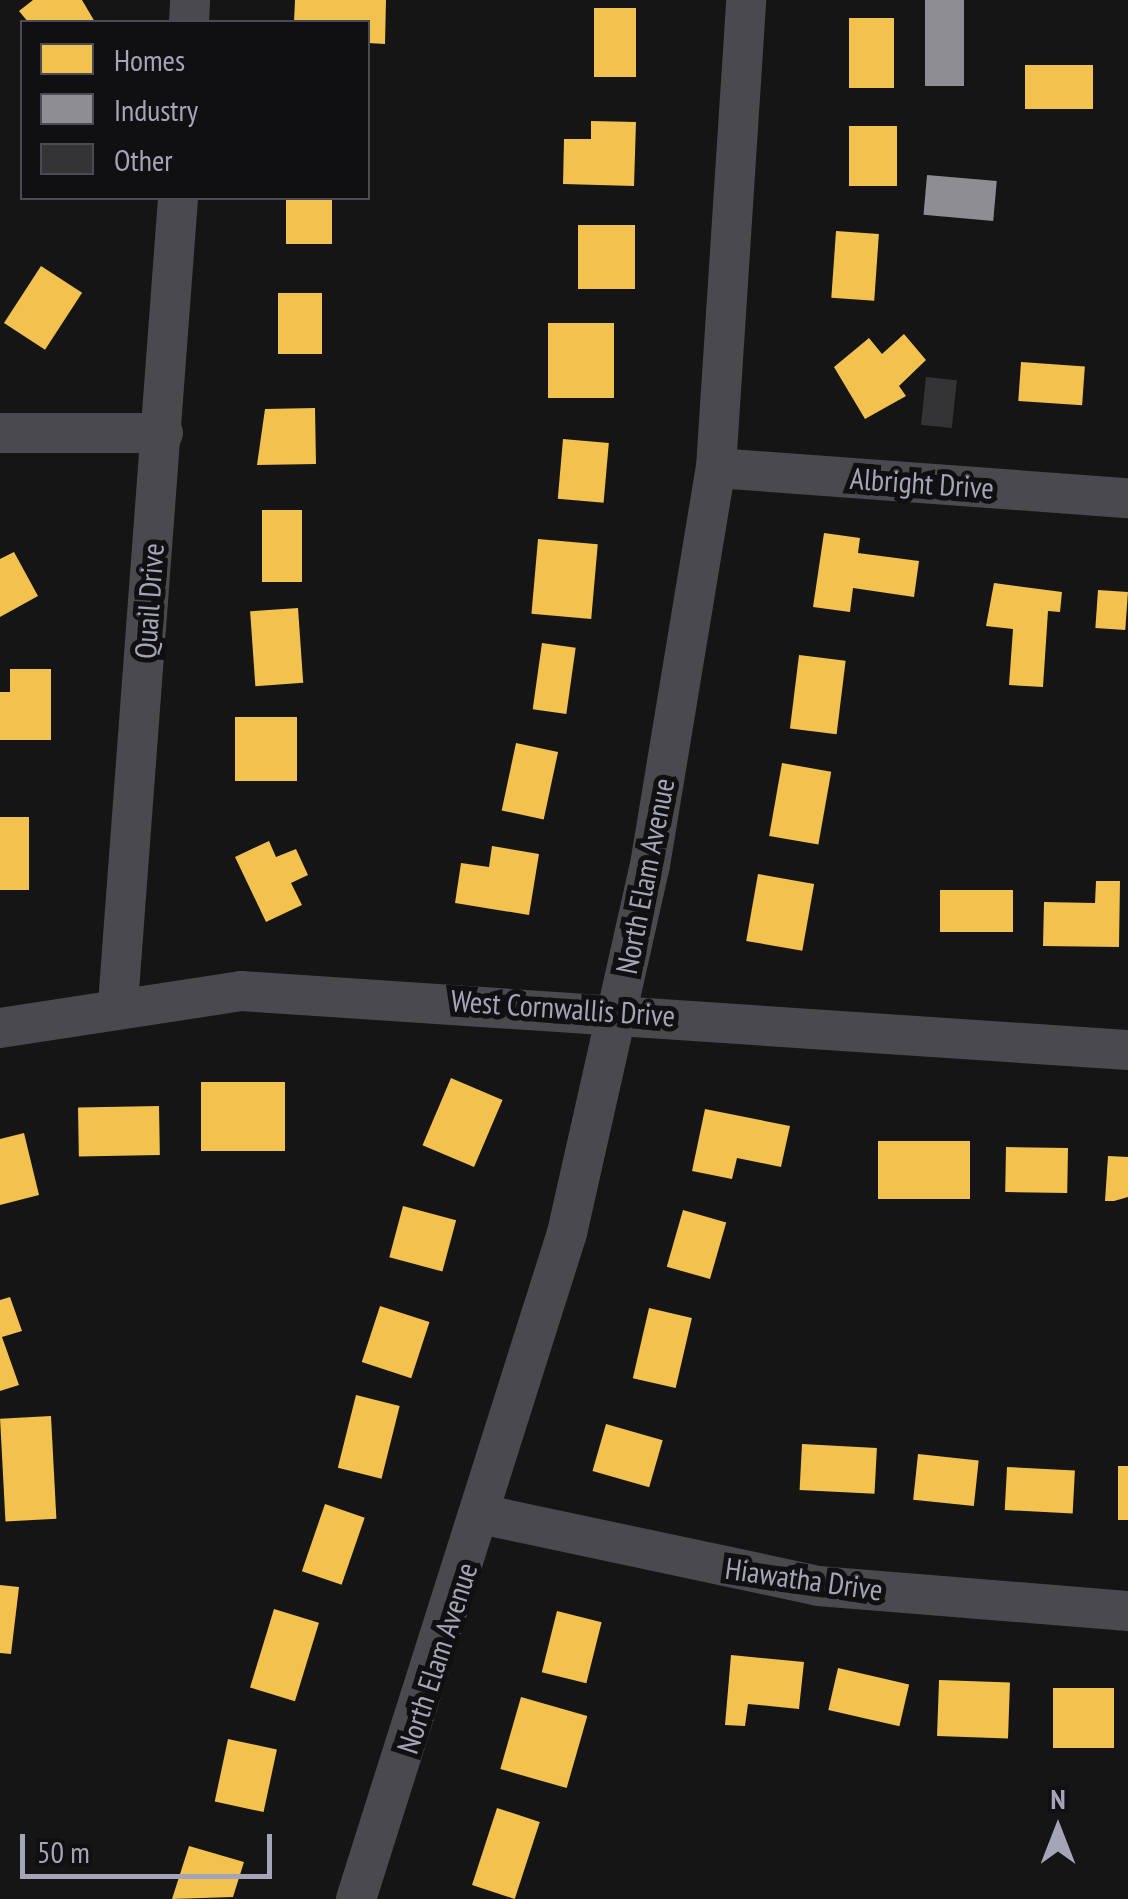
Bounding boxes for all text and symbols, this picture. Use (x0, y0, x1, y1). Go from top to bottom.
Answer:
legend (20, 20, 370, 200)
text: Homes (114, 40, 185, 79)
text: Industry (114, 90, 198, 129)
text: Other (114, 140, 173, 179)
street label: Albright Drive (849, 460, 995, 506)
street label: Quail Drive (127, 542, 171, 660)
street label: North Elam Avenue (608, 775, 682, 977)
street label: West Cornwallis Drive (450, 982, 676, 1034)
street label: Hiawatha Drive (723, 1550, 885, 1608)
street label: North Elam Avenue (389, 1558, 485, 1758)
north arrow (1008, 1779, 1108, 1879)
text: N (1050, 1780, 1066, 1817)
scale bar (25, 1814, 278, 1876)
text: 50 m (37, 1832, 90, 1871)

